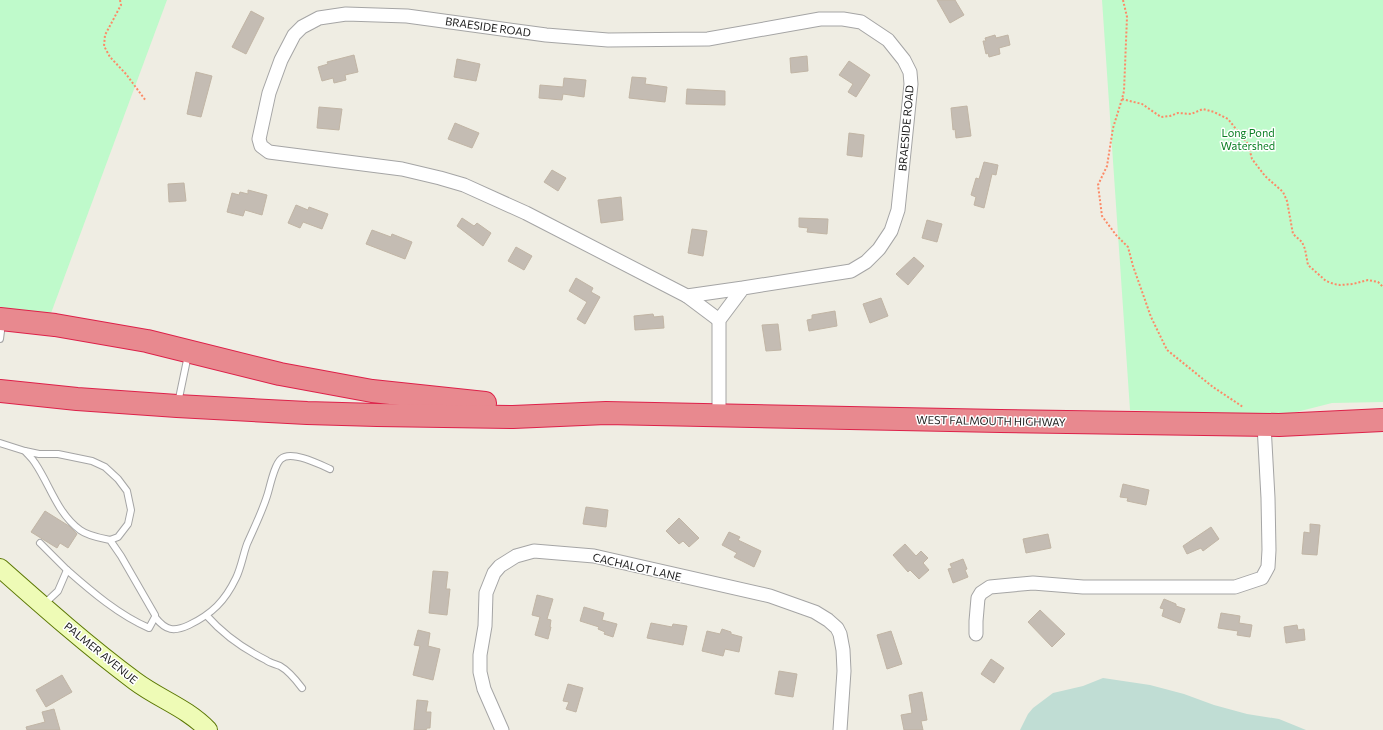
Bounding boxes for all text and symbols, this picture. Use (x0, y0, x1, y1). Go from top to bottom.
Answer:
street label: BRAESIDE ROAD (444, 14, 532, 39)
street label: BRAESIDE ROAD (895, 84, 916, 172)
park label: Long Pond Watershed (1221, 126, 1275, 152)
street label: WEST FALMOUTH HIGHWAY (916, 413, 1066, 428)
street label: CACHALOT LANE (591, 550, 683, 583)
street label: PALMER AVENUE (62, 619, 141, 686)

